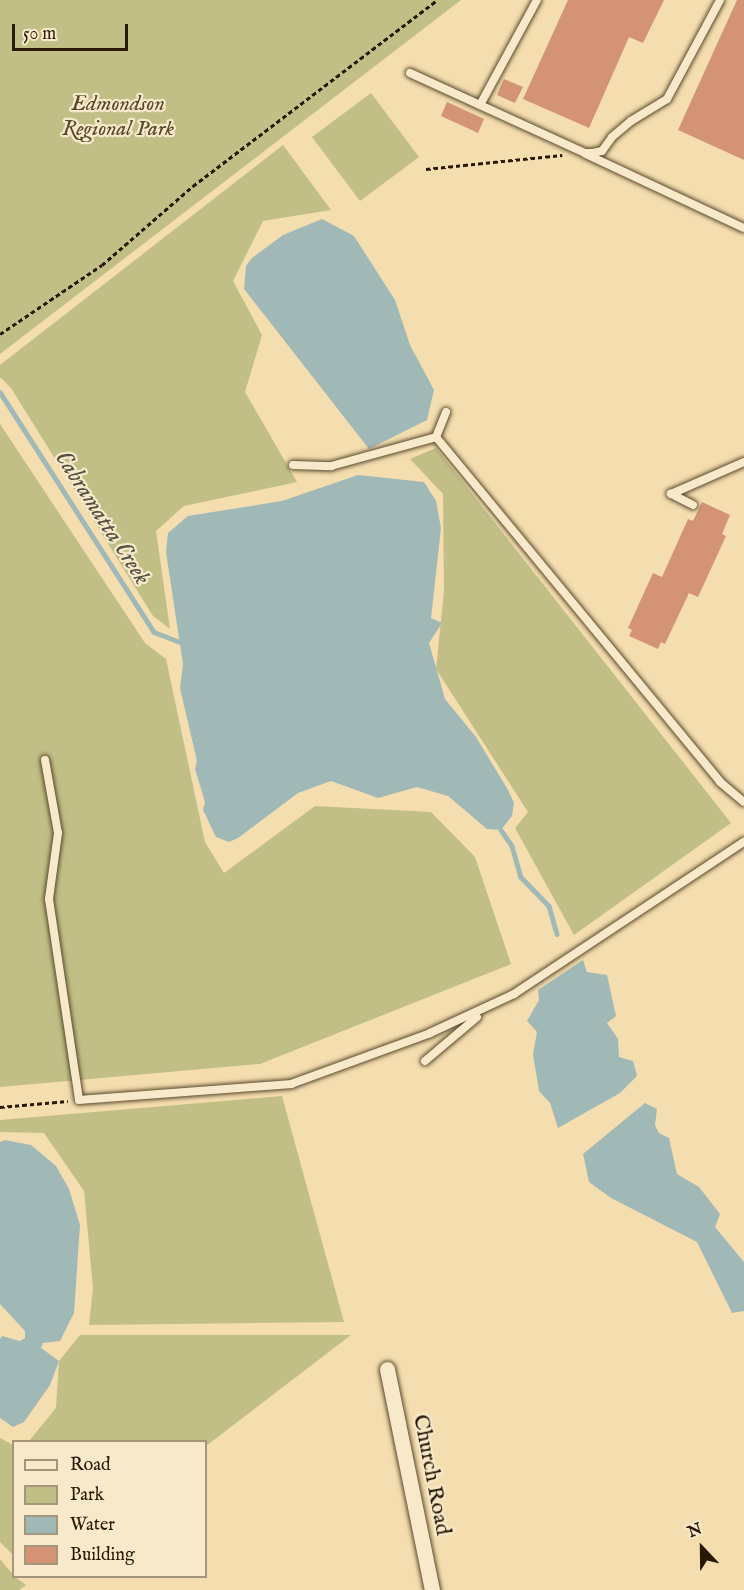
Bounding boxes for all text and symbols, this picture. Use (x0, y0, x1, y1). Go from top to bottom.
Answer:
scale bar (15, 12, 130, 50)
text: 50 m (23, 23, 56, 46)
park label: Edmondson Regional Park (62, 91, 174, 142)
water label: Cabramatta Creek (48, 446, 156, 590)
street label: Church Road (406, 1412, 456, 1538)
legend (12, 1440, 207, 1578)
text: Road (70, 1454, 111, 1477)
text: Park (70, 1484, 104, 1507)
text: Water (70, 1514, 115, 1537)
north arrow (672, 1518, 732, 1578)
text: N (685, 1519, 705, 1543)
text: Building (70, 1544, 135, 1567)

